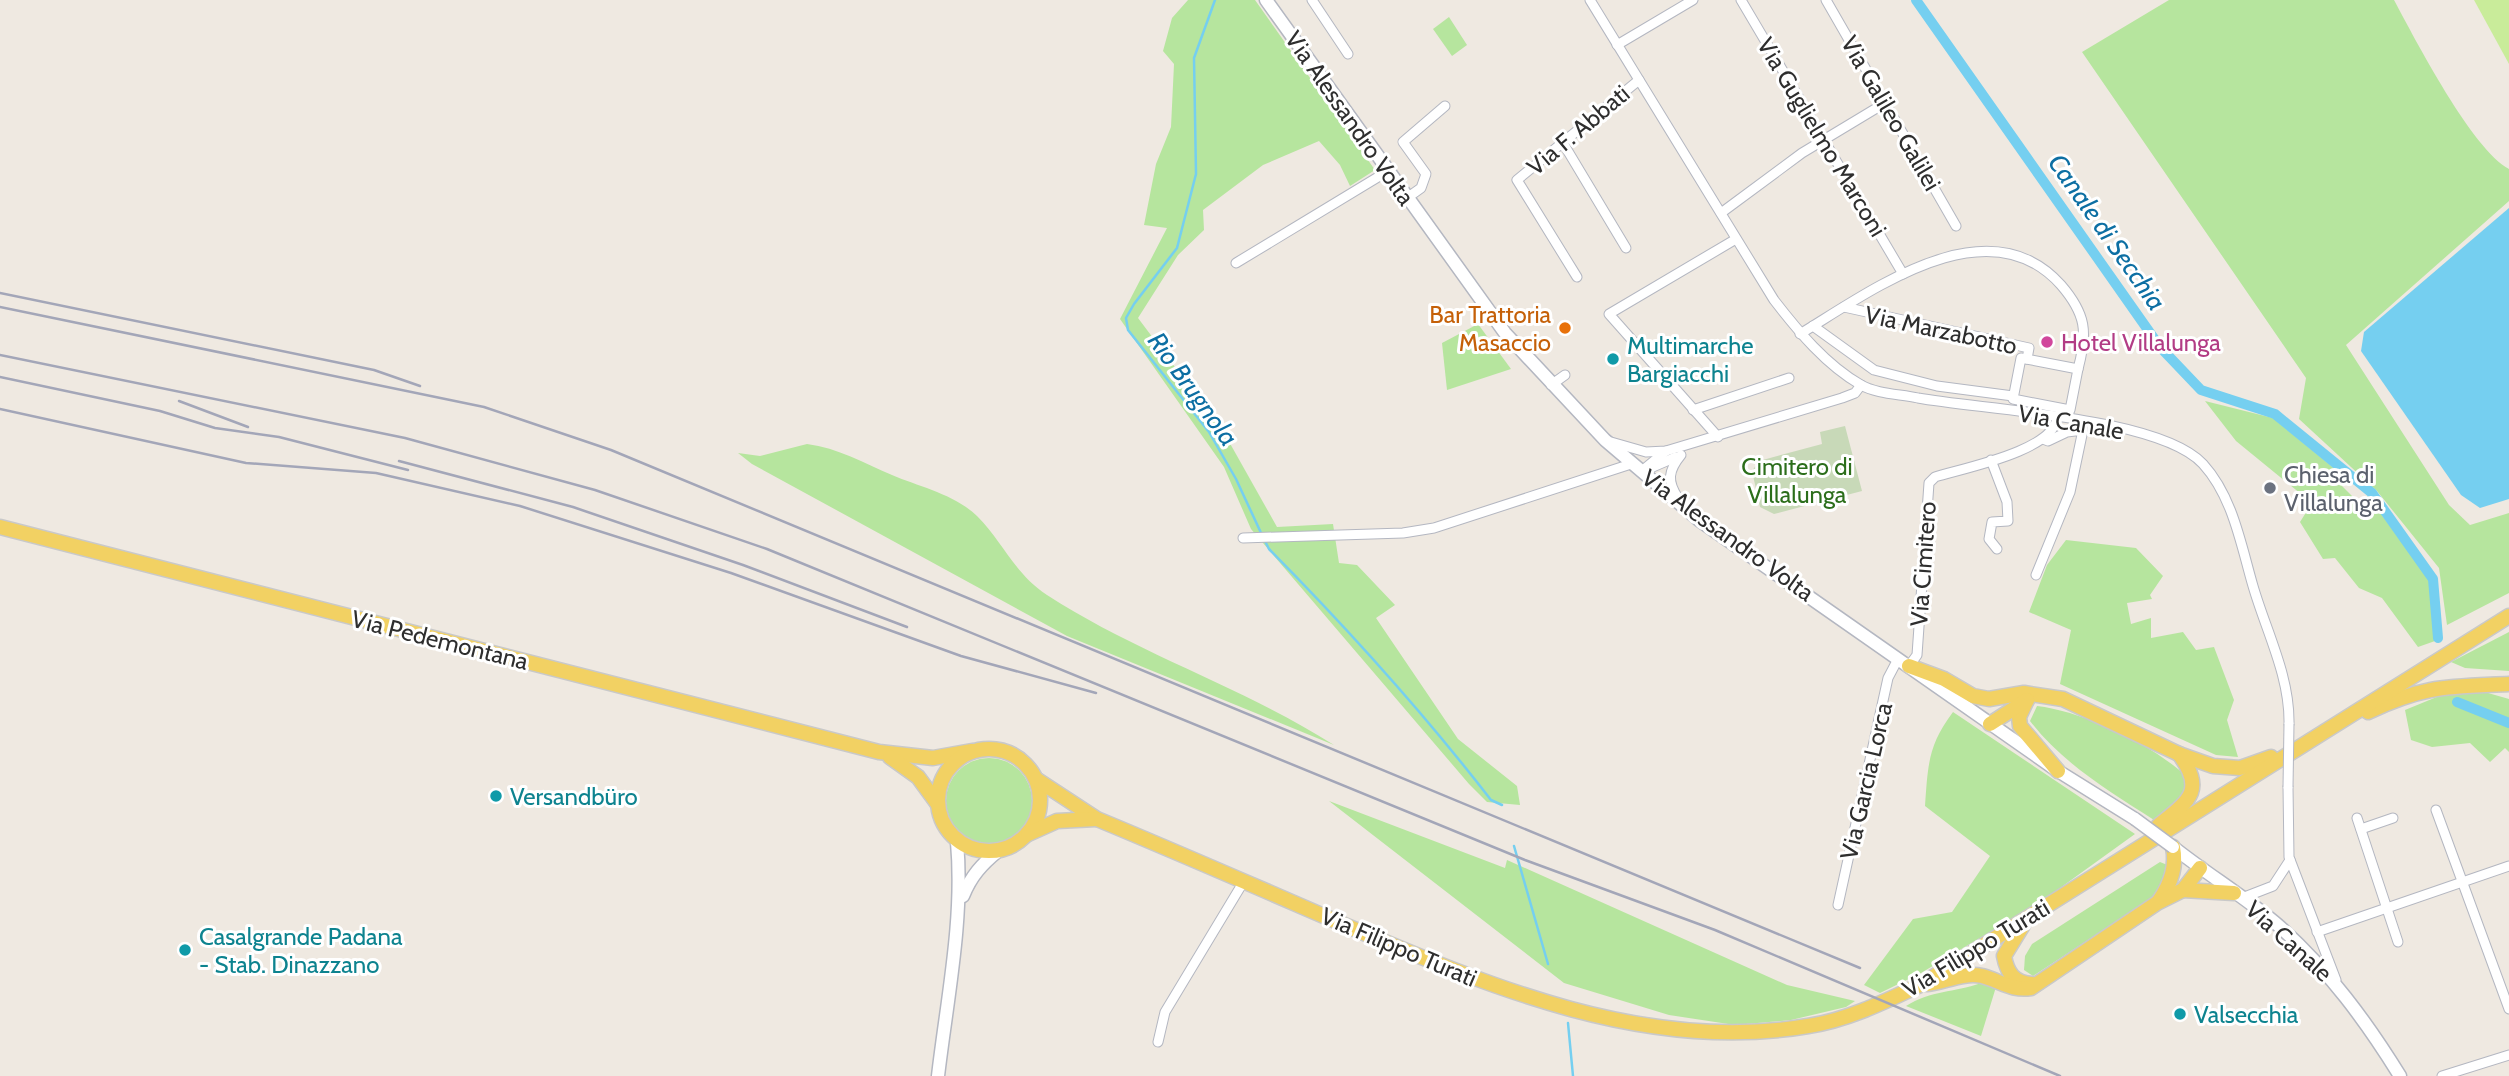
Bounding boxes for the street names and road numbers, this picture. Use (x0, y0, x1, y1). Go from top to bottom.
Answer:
street label: Via Alessandro Volta (1279, 25, 1421, 211)
street label: Via Galileo Galilei (1835, 30, 1947, 196)
street label: Via Guglielmo Marconi (1751, 32, 1893, 242)
street label: Via F. Abbati (1521, 79, 1635, 181)
street label: Via Marzabotto (1862, 300, 2020, 360)
street label: Via Canale (2016, 398, 2126, 446)
street label: Via Alessandro Volta (1636, 463, 1820, 607)
street label: Via Cimitero (1904, 501, 1942, 627)
street label: Via Pedemontana (349, 604, 532, 676)
street label: Via Garcia Lorca (1834, 699, 1898, 862)
street label: Via Filippo Turati (1897, 893, 2055, 1003)
street label: Via Canale (2240, 894, 2338, 988)
street label: Via Filippo Turati (1317, 901, 1481, 993)

